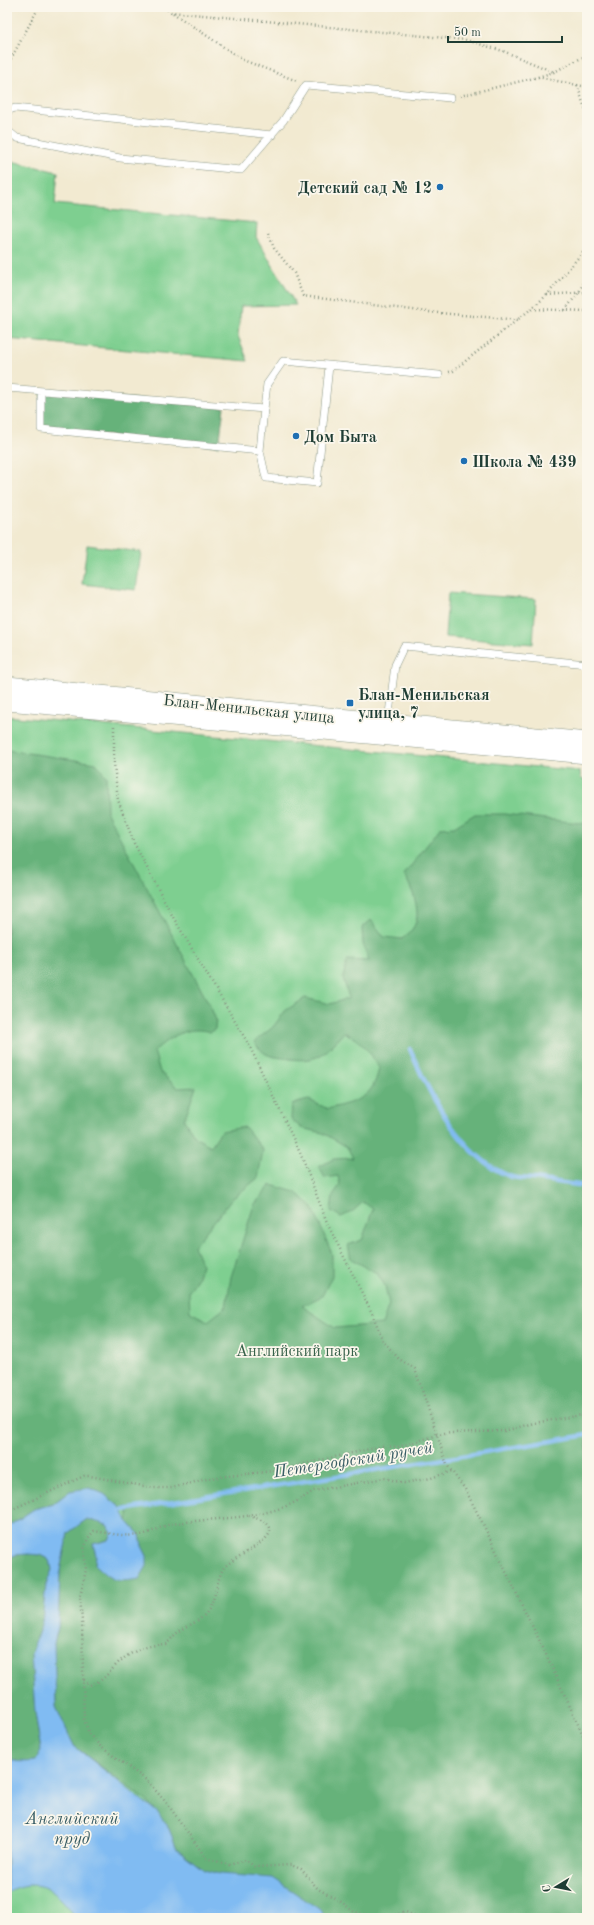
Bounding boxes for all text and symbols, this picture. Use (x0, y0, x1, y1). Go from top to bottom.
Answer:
scale bar (448, 18, 562, 44)
text: 50 m (454, 26, 481, 39)
place label: Детский сад № 12 (298, 181, 432, 197)
marker: Детский сад № 12 (435, 182, 445, 192)
place label: Дом Быта (304, 430, 377, 446)
marker: Дом Быта (291, 431, 301, 441)
place label: Школа № 439 (472, 455, 577, 471)
marker: Школа № 439 (459, 456, 469, 466)
place label: Блан-Менильская улица, 7 (358, 688, 490, 722)
street label: Блан-Менильская улица (162, 693, 335, 727)
marker: Блан-Менильская улица, 7 (345, 698, 355, 708)
park label: Английский парк (236, 1344, 358, 1360)
water label: Петергофский ручей (271, 1439, 435, 1482)
water label: Английский пруд (24, 1811, 119, 1848)
north arrow (536, 1867, 576, 1907)
text: С (542, 1884, 554, 1893)

